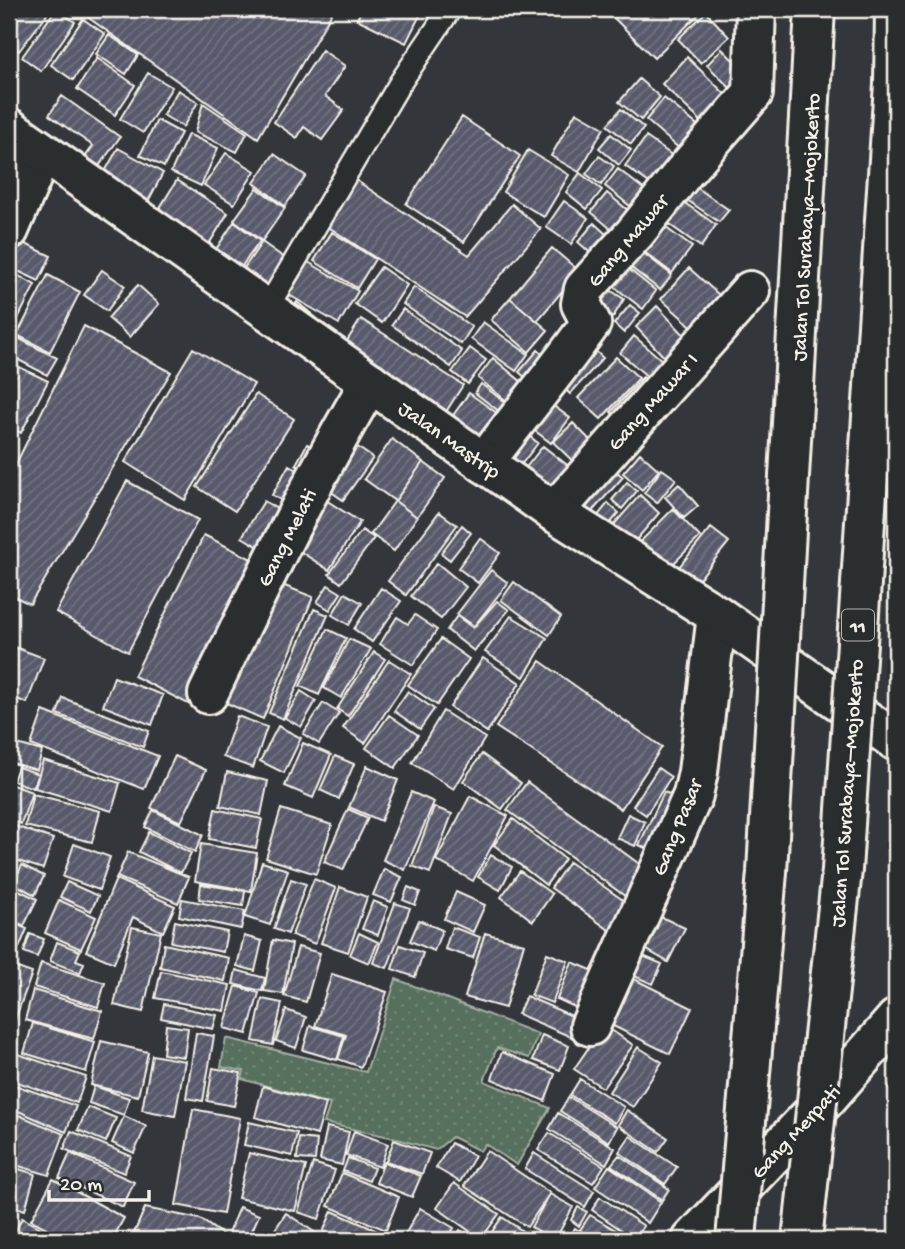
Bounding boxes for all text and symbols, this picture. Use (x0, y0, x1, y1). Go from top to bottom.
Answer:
street label: Jalan Tol Surabaya–Mojokerto (789, 92, 828, 362)
street label: Gang Mawar (584, 190, 677, 294)
street label: Gang Mawar I (604, 349, 705, 458)
street label: Jalan Mastrip (392, 398, 504, 487)
street label: Gang Melati (254, 485, 324, 592)
road number: 11 (842, 610, 874, 640)
street label: Jalan Tol Surabaya–Mojokerto (828, 658, 871, 928)
street label: Gang Pasar (649, 775, 711, 880)
street label: Gang Merpati (748, 1081, 848, 1186)
scale bar (49, 1158, 149, 1202)
text: 20 m (60, 1174, 102, 1199)

